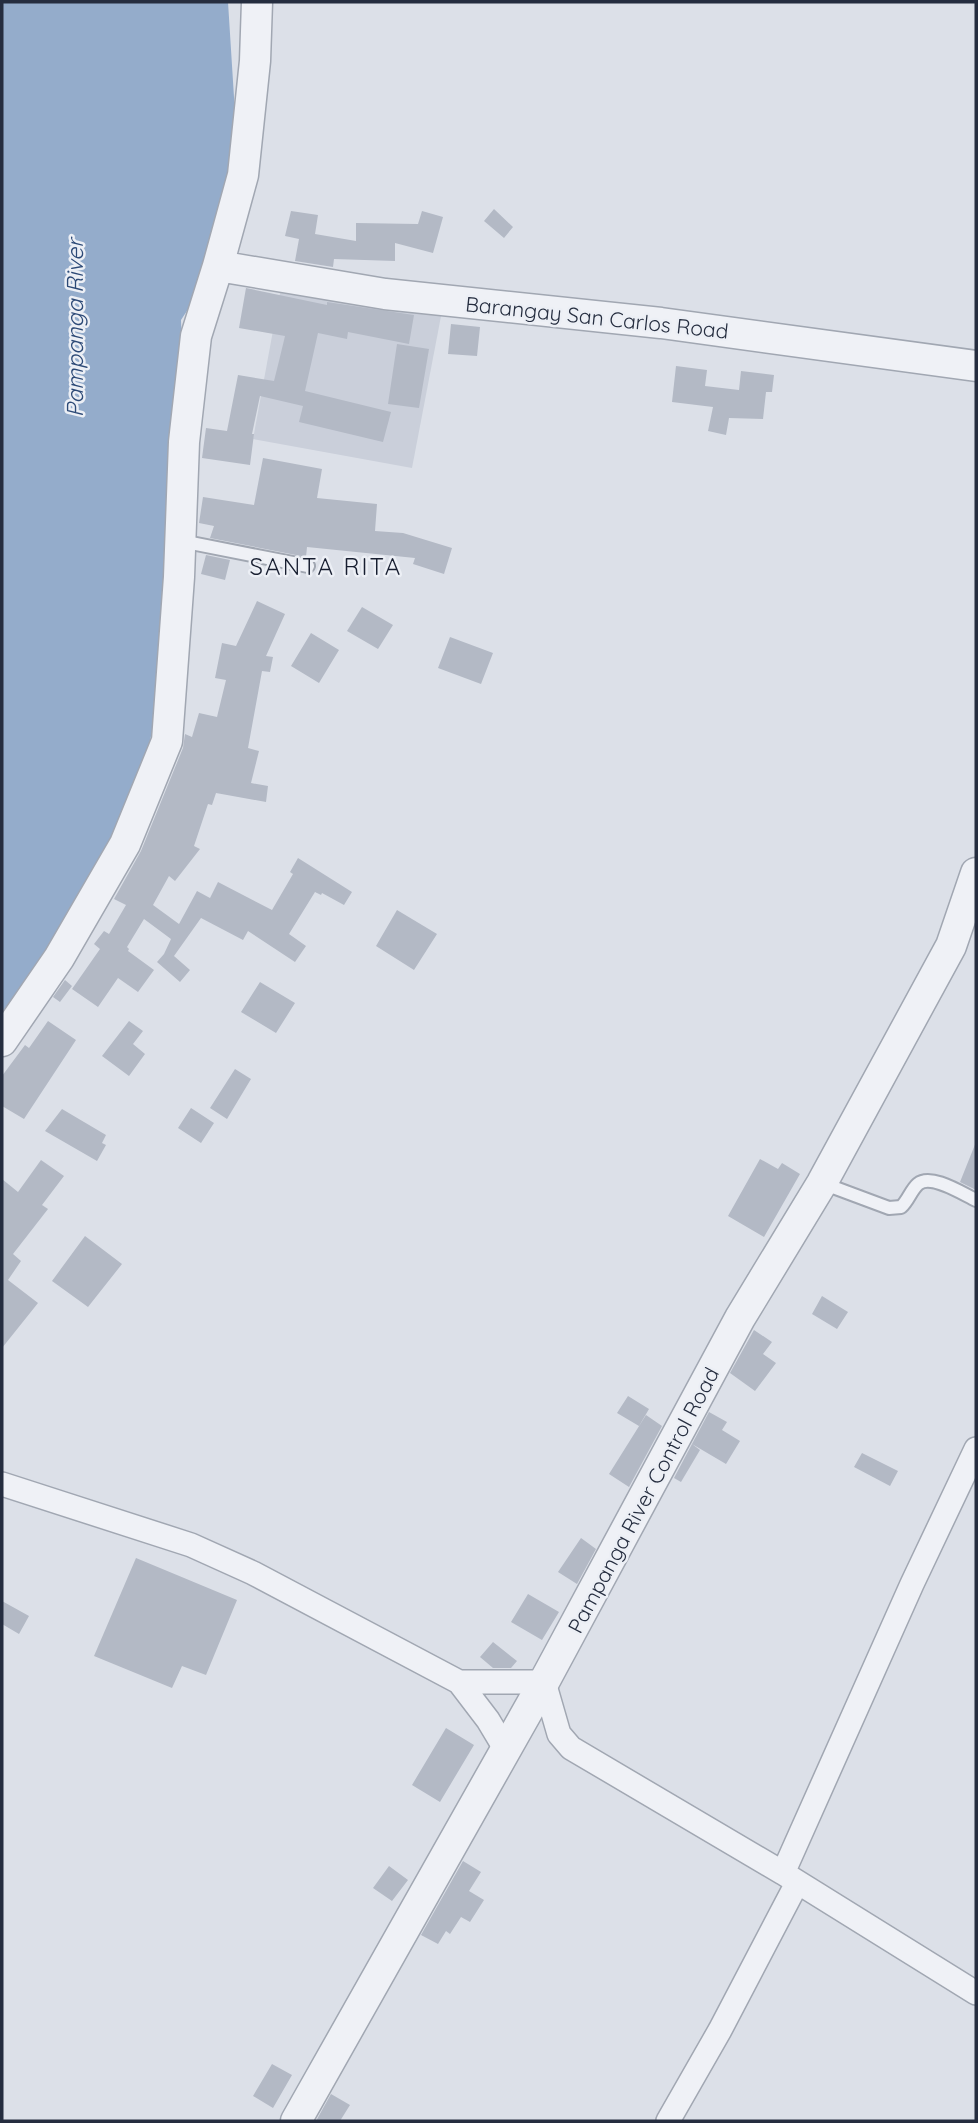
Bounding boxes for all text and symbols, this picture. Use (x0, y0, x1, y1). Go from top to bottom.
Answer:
water label: Pampanga River (60, 236, 89, 417)
street label: Barangay San Carlos Road (464, 290, 730, 344)
district label: SANTA RITA (250, 551, 402, 581)
street label: Pampanga River Control Road (562, 1363, 724, 1637)

